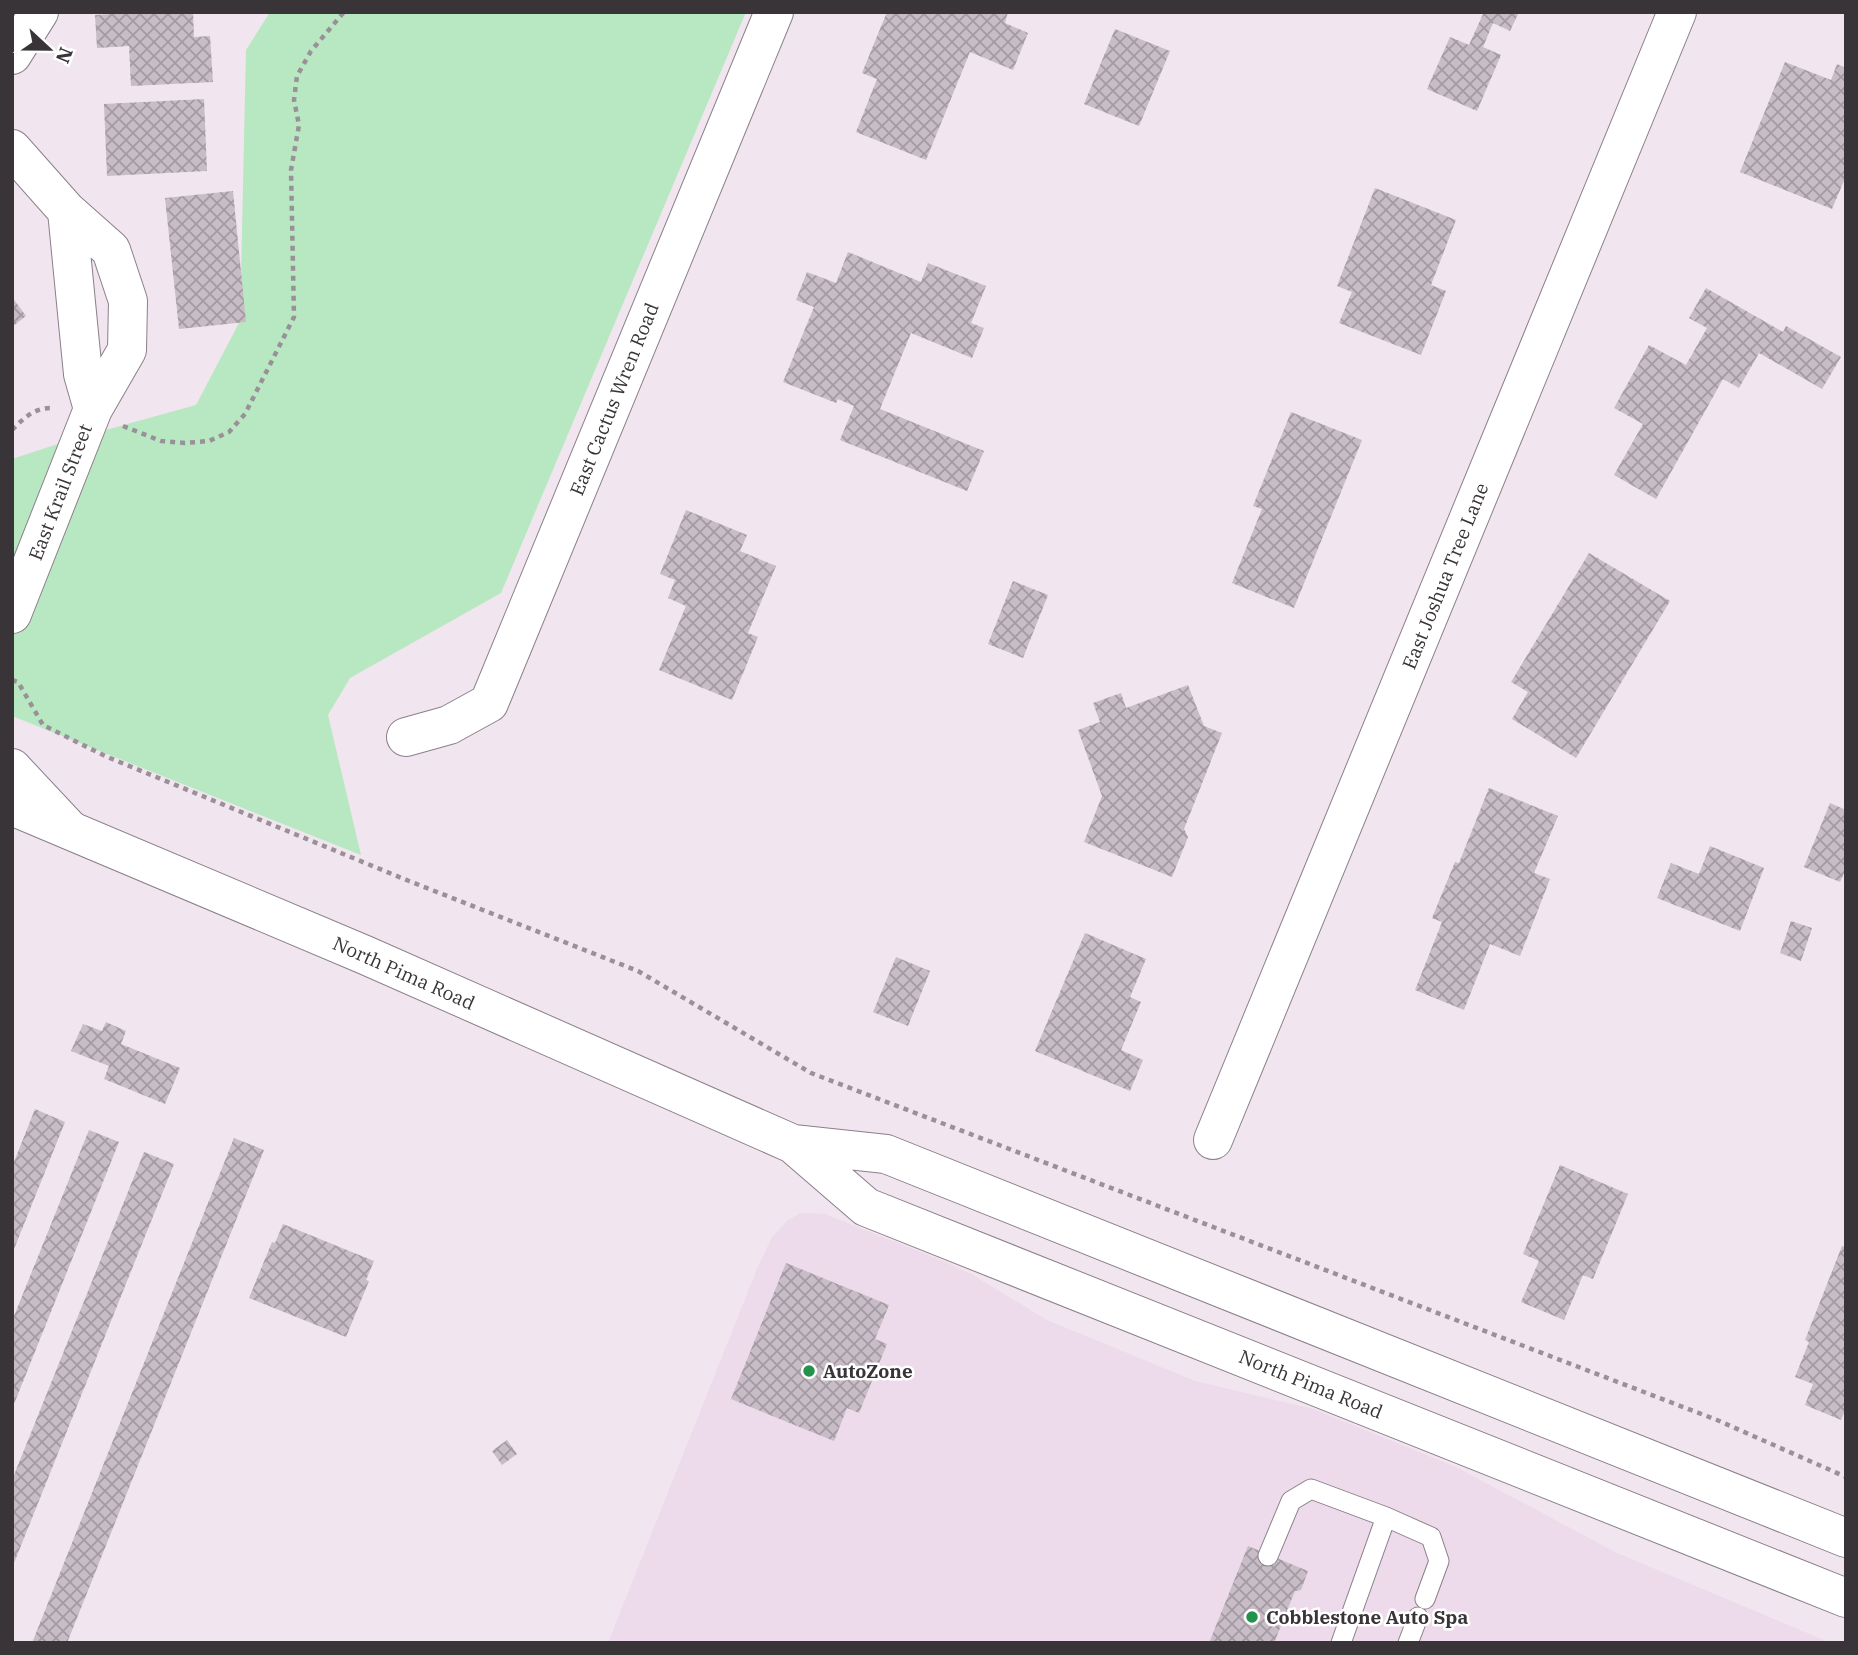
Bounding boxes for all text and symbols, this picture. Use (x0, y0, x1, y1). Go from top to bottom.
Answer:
north arrow (14, 14, 84, 84)
text: N (51, 44, 79, 67)
street label: East Cactus Wren Road (564, 299, 664, 499)
street label: East Krail Street (23, 420, 97, 564)
street label: East Joshua Tree Lane (1397, 479, 1493, 673)
street label: North Pima Road (329, 931, 479, 1015)
street label: North Pima Road (1236, 1344, 1386, 1424)
place label: AutoZone (823, 1359, 913, 1383)
marker: AutoZone (801, 1363, 817, 1379)
place label: Cobblestone Auto Spa (1266, 1605, 1468, 1629)
marker: Cobblestone Auto Spa (1244, 1609, 1260, 1625)

